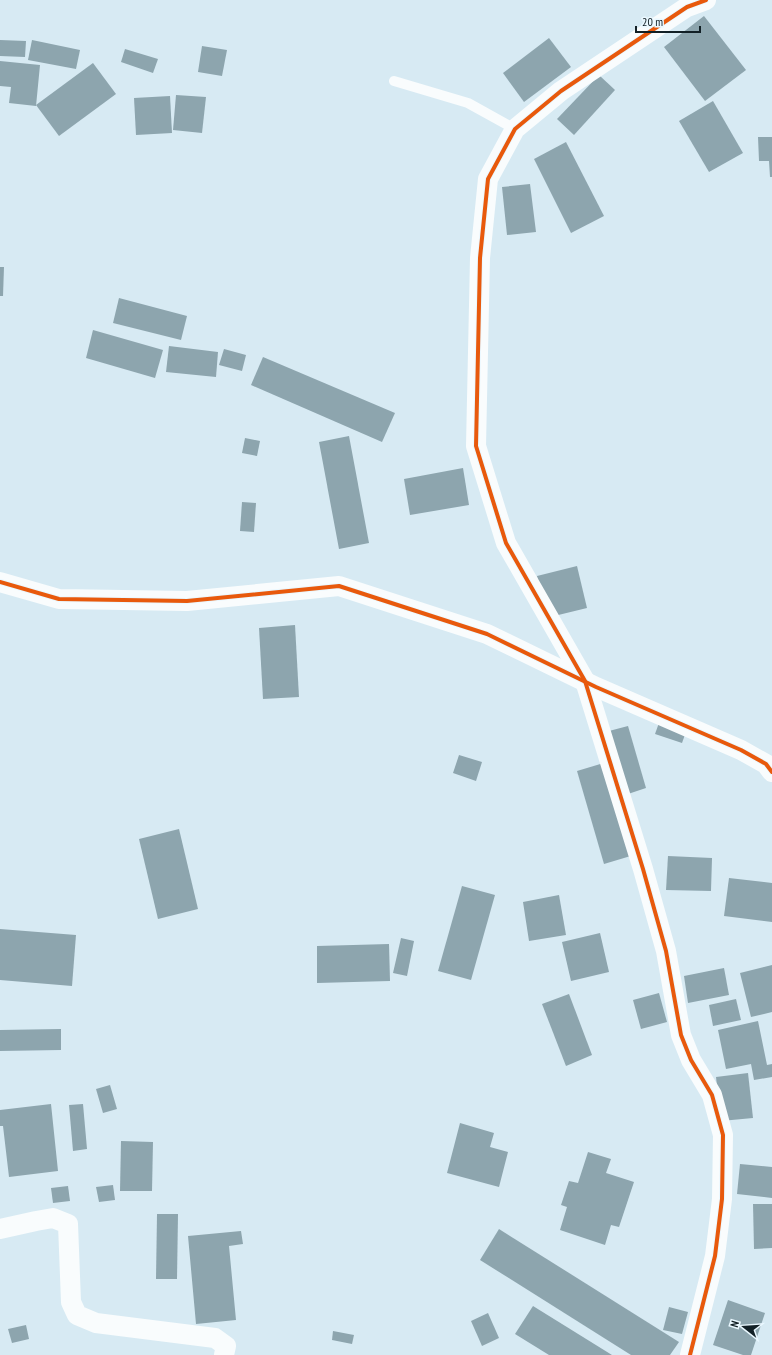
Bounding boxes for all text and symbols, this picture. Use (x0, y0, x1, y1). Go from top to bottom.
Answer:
scale bar (636, 8, 700, 34)
text: 20 m (642, 14, 663, 29)
north arrow (724, 1307, 764, 1347)
text: N (727, 1319, 742, 1329)

